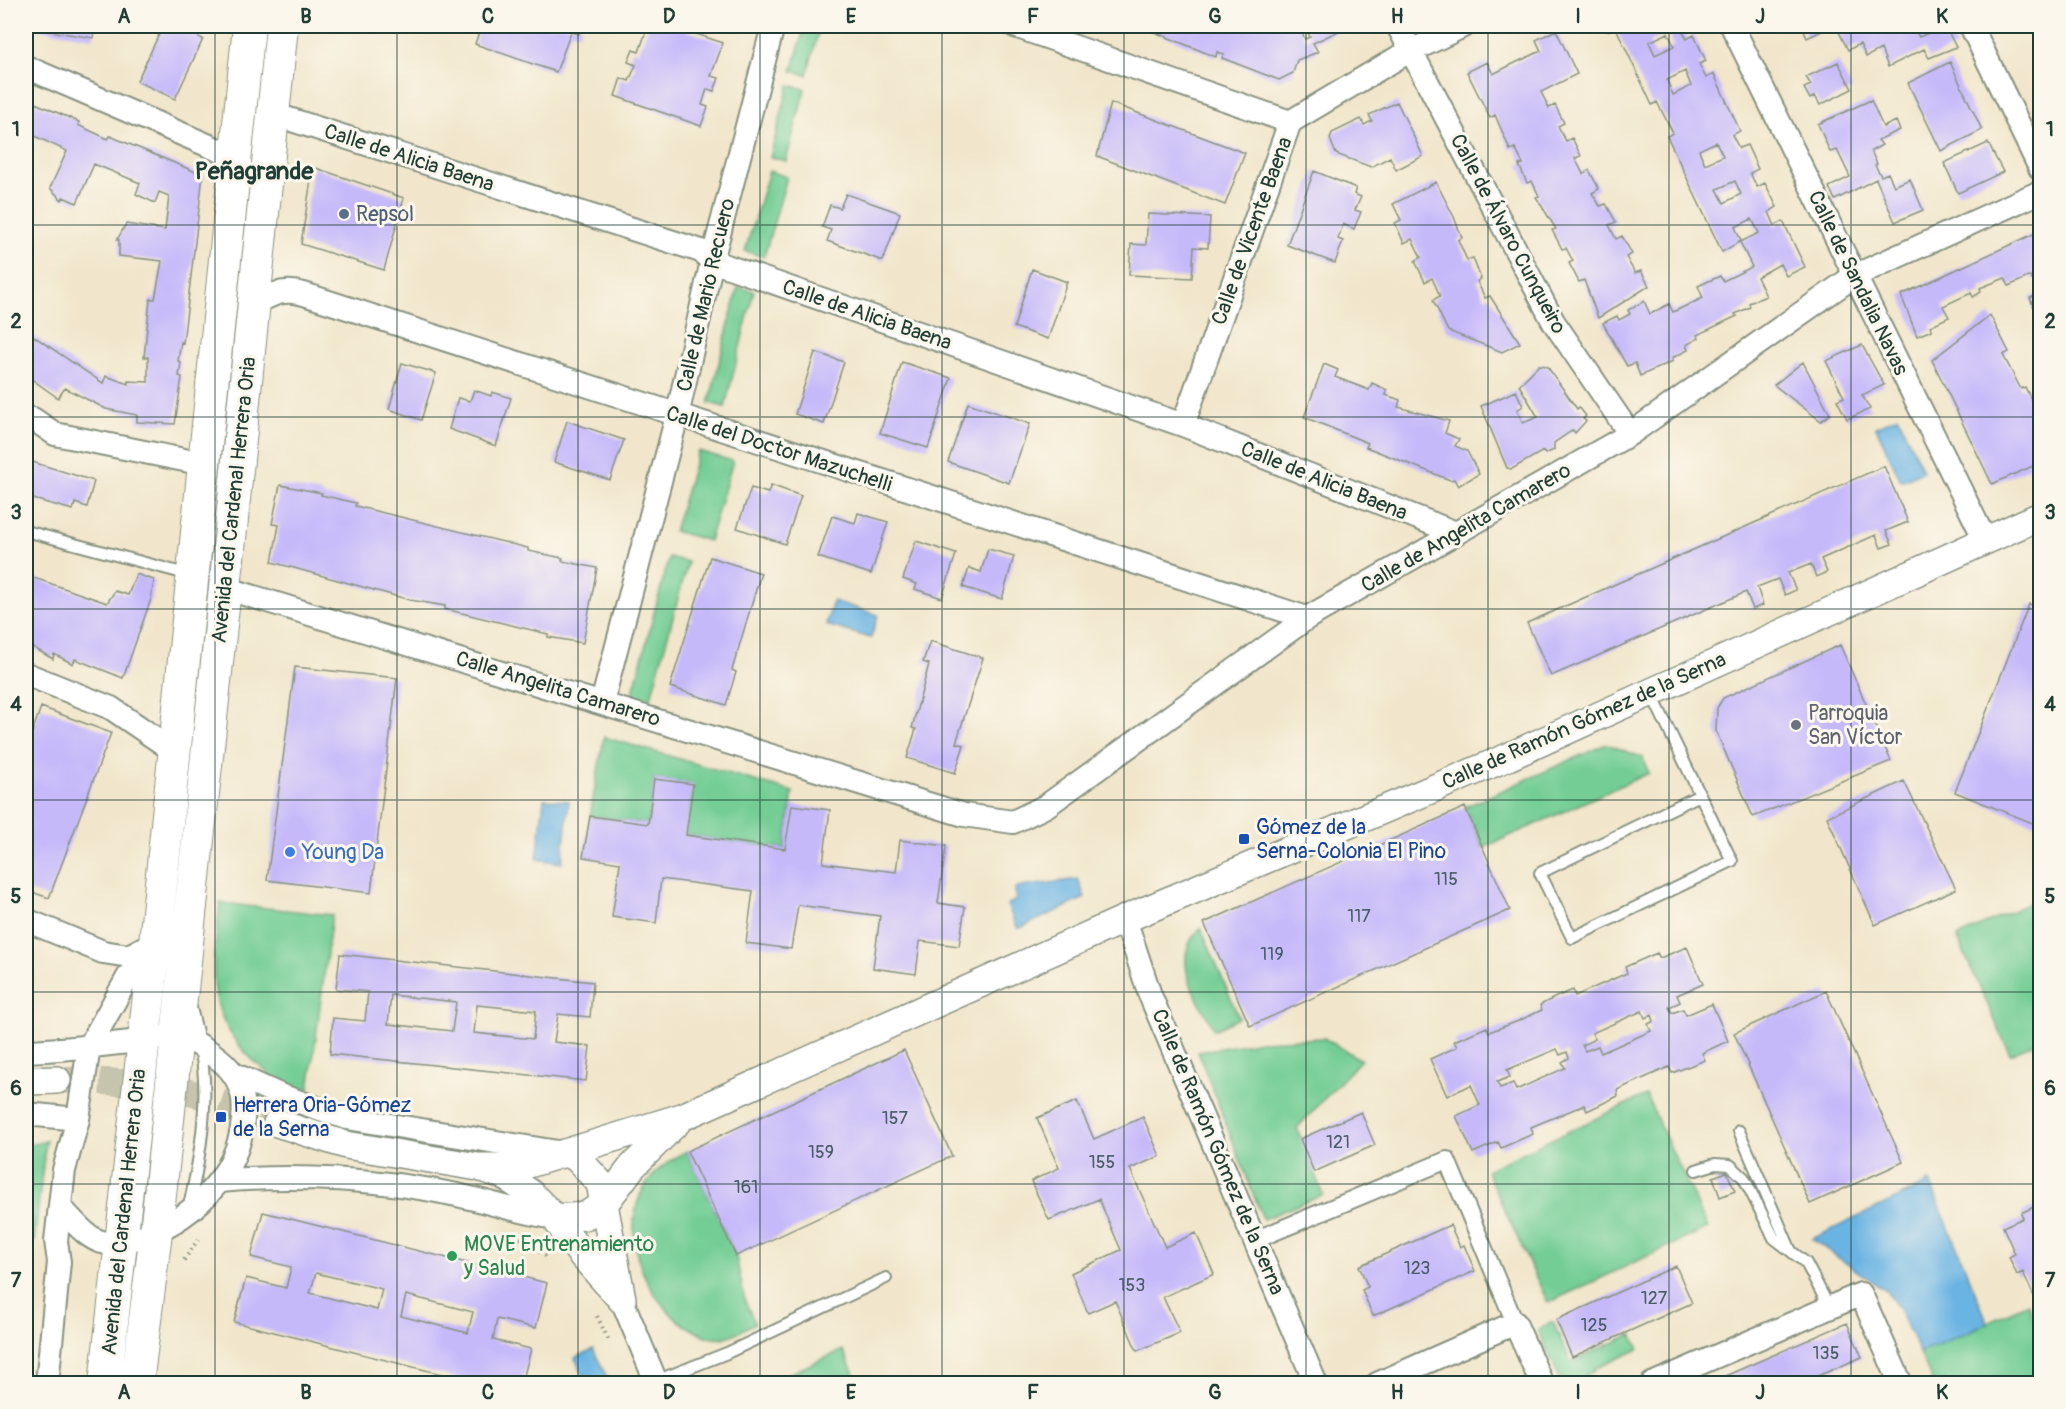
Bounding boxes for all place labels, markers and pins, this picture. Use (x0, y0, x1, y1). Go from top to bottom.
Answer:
place label: Repsol (356, 201, 414, 228)
marker: Repsol (337, 207, 351, 221)
place label: Parroquia San Víctor (1808, 700, 1903, 751)
marker: Parroquia San Víctor (1789, 718, 1803, 732)
place label: Gómez de la Serna-Colonia El Pino (1256, 814, 1446, 865)
marker: Gómez de la Serna-Colonia El Pino (1237, 832, 1251, 846)
place label: Young Da (301, 839, 384, 866)
marker: Young Da (283, 845, 297, 859)
place label: Herrera Oria-Gómez de la Serna (233, 1092, 411, 1143)
marker: Herrera Oria-Gómez de la Serna (214, 1110, 228, 1124)
place label: MOVE Entrenamiento y Salud (463, 1231, 654, 1282)
marker: MOVE Entrenamiento y Salud (445, 1249, 459, 1263)

